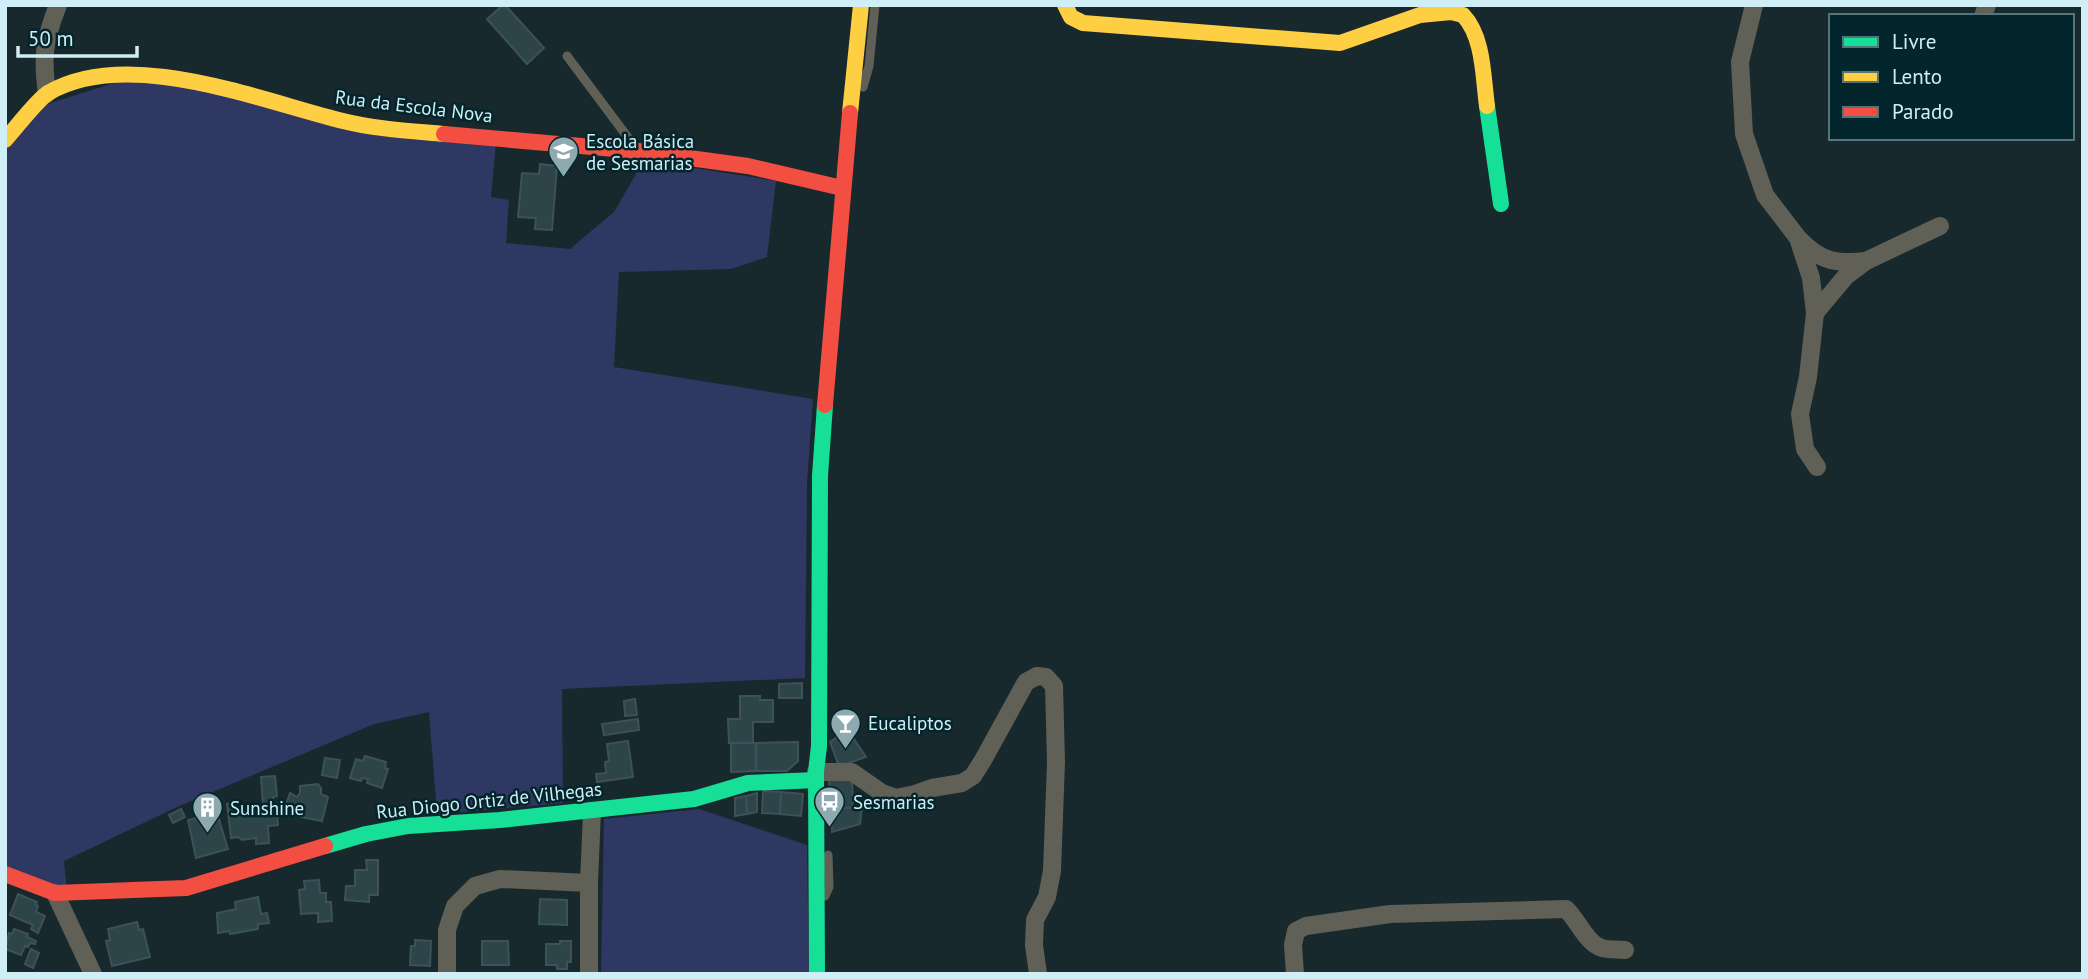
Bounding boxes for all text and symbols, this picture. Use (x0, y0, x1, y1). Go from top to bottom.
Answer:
scale bar (18, 14, 136, 58)
legend (1829, 14, 2074, 140)
text: 50 m (28, 25, 74, 52)
text: Livre (1892, 28, 1936, 55)
text: Lento (1892, 63, 1942, 90)
street label: Rua da Escola Nova (334, 84, 494, 128)
text: Parado (1892, 98, 1954, 125)
place label: Escola Básica de Sesmarias (586, 129, 694, 175)
school or university icon: Escola Básica de Sesmarias (546, 135, 580, 179)
bar icon: Eucaliptos (828, 706, 862, 750)
place label: Eucaliptos (868, 711, 952, 735)
street label: Rua Diogo Ortiz de Vilhegas (375, 776, 603, 824)
bus stop icon: Sesmarias (813, 785, 847, 829)
place label: Sesmarias (853, 790, 935, 814)
building icon: Sunshine (190, 791, 224, 835)
place label: Sunshine (230, 796, 304, 820)

